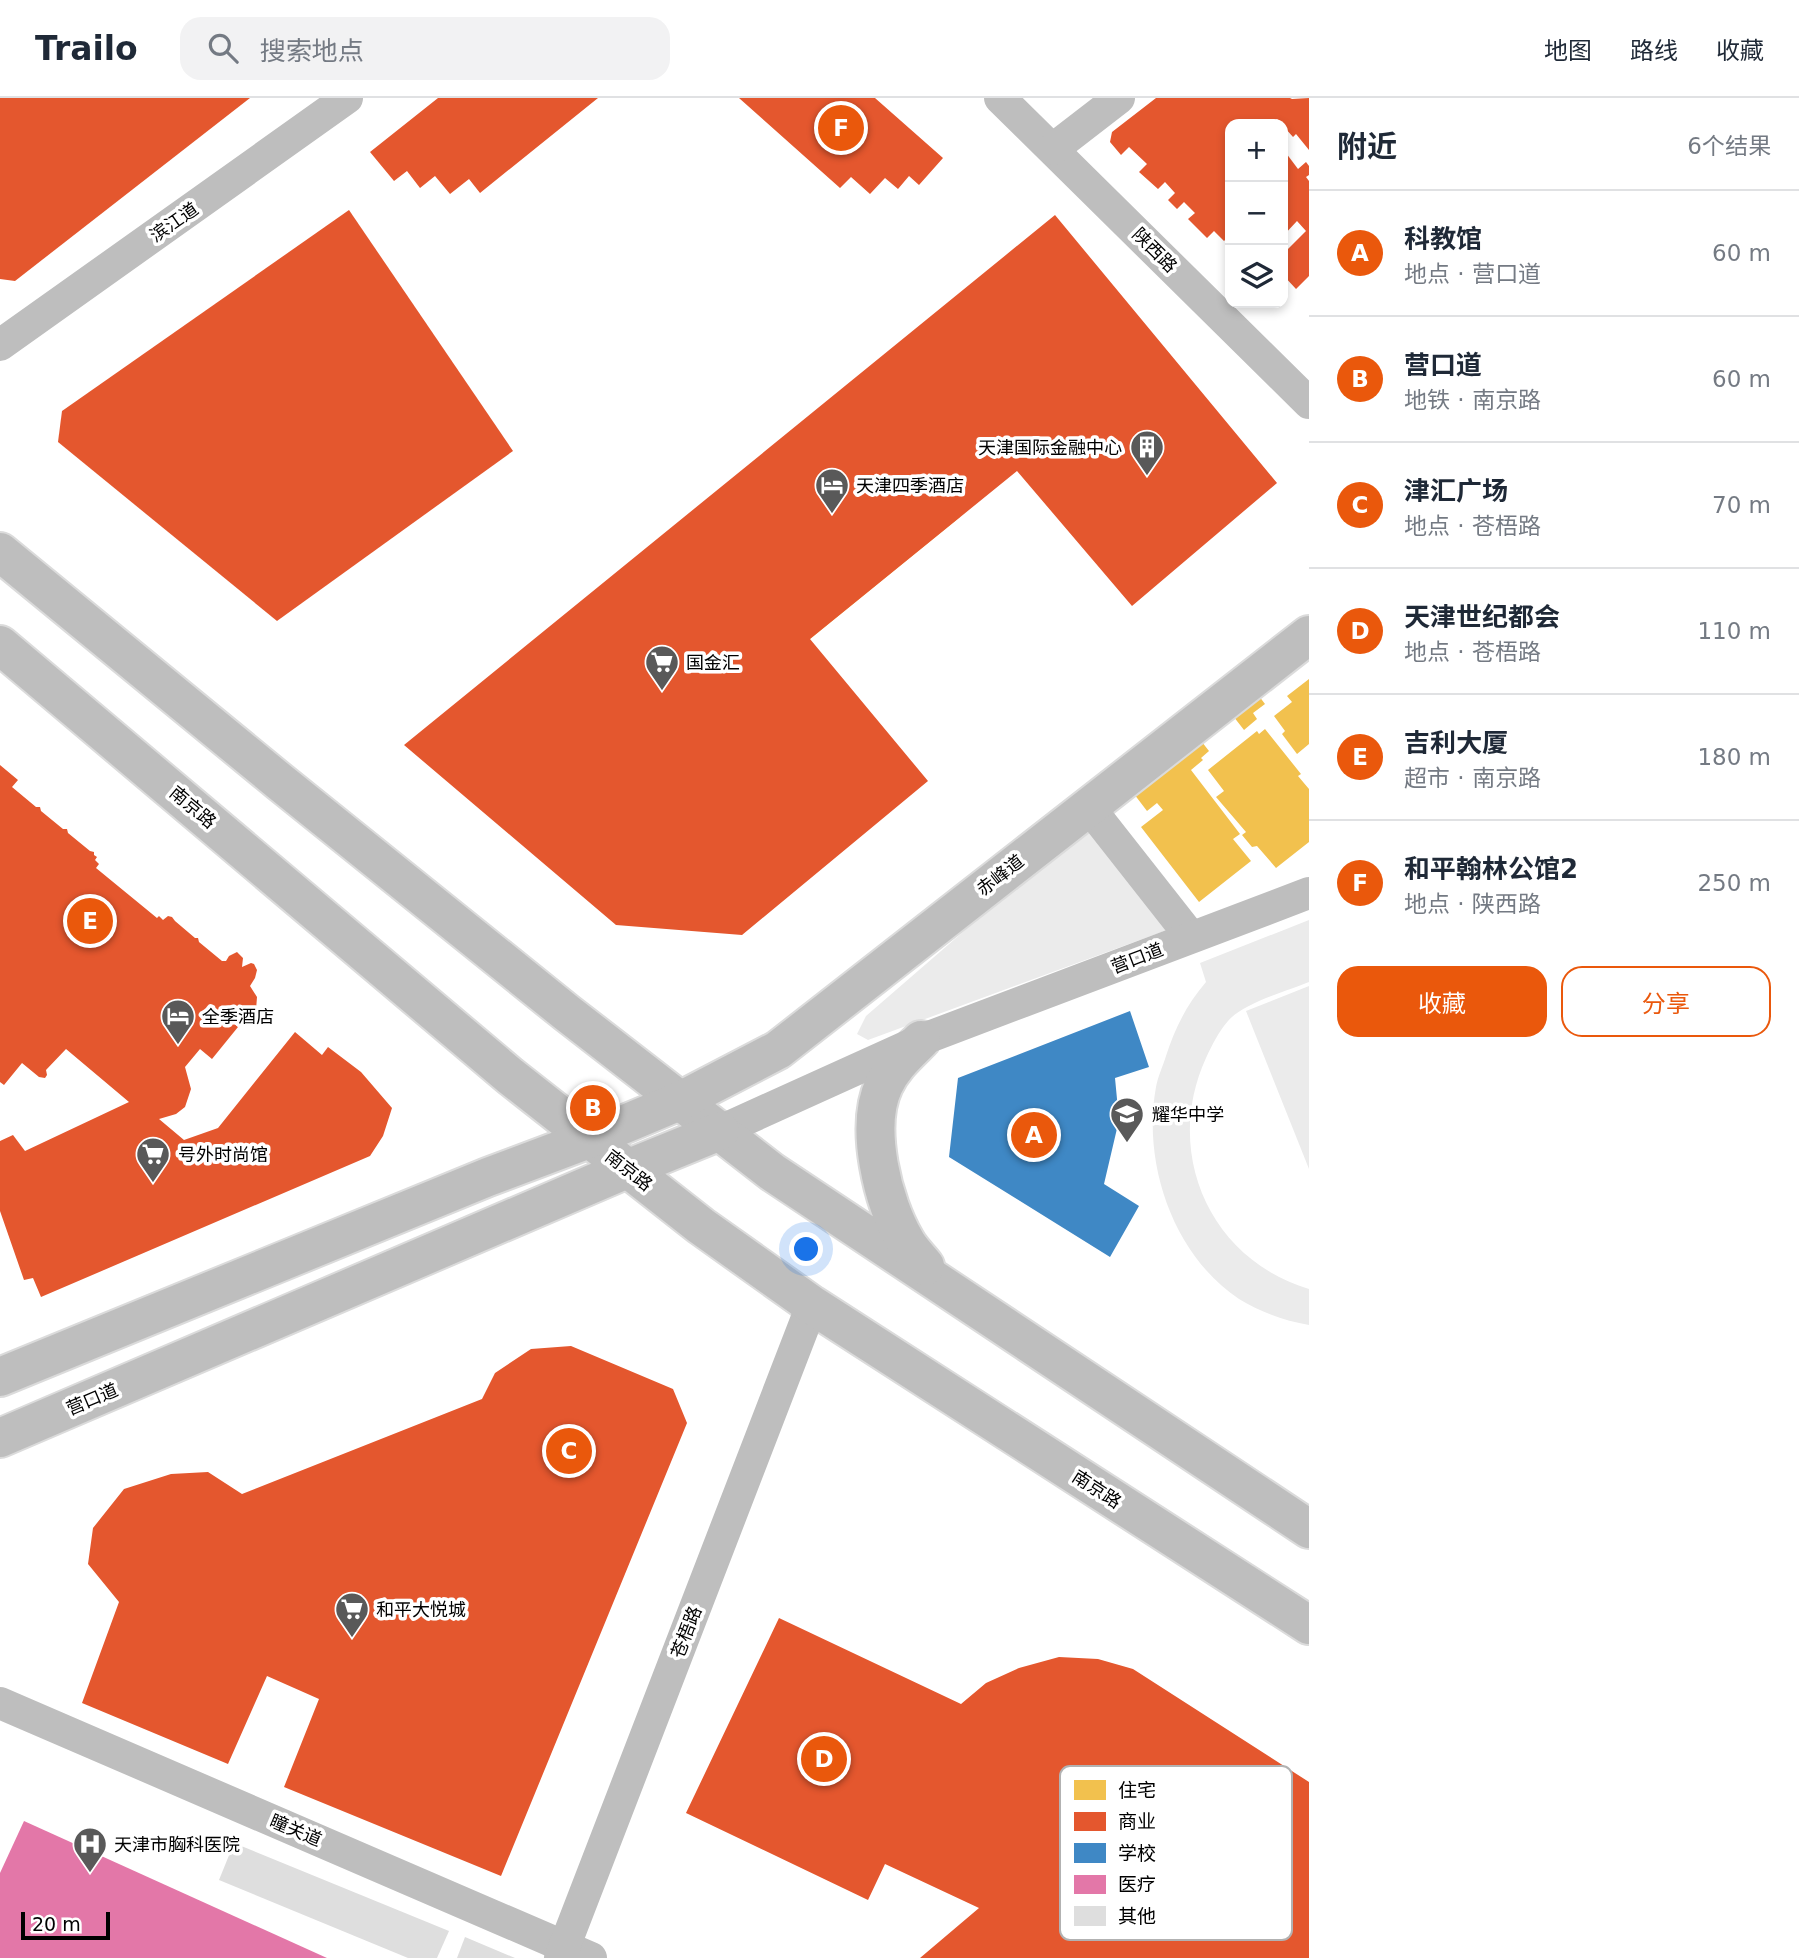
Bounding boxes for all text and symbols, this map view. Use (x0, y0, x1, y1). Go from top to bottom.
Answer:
search box (180, 17, 670, 80)
text: Trailo (35, 29, 138, 68)
icon: search (204, 29, 242, 67)
text: 搜索地点 (260, 36, 364, 66)
text: 地图 (1544, 37, 1592, 65)
text: 路线 (1630, 37, 1678, 65)
text: 收藏 (1716, 37, 1764, 65)
pin: F (818, 102, 864, 154)
map controls (1225, 119, 1288, 308)
button: + (1225, 119, 1288, 182)
text: 附近 (1337, 129, 1397, 164)
text: 6个结果 (1687, 133, 1771, 159)
button: − (1225, 182, 1288, 245)
street label: 滨江道 (146, 198, 202, 246)
street label: 陕西路 (1128, 223, 1182, 277)
text: 科教馆 (1404, 224, 1482, 254)
text: A (1351, 240, 1369, 266)
text: 60 m (1712, 240, 1771, 266)
button: layers (1225, 245, 1288, 308)
text: 地点 · 营口道 (1404, 261, 1541, 287)
text: 营口道 (1404, 350, 1482, 380)
text: B (1351, 366, 1369, 392)
text: 60 m (1712, 366, 1771, 392)
text: 地铁 · 南京路 (1404, 387, 1541, 413)
building icon: 天津国际金融中心 (1128, 428, 1166, 477)
place label: 天津国际金融中心 (978, 437, 1122, 458)
hotel icon: 天津四季酒店 (813, 466, 851, 515)
place label: 天津四季酒店 (856, 475, 964, 496)
text: 津汇广场 (1404, 476, 1508, 506)
text: C (1352, 492, 1368, 518)
text: 70 m (1712, 492, 1771, 518)
text: 地点 · 苍梧路 (1404, 513, 1541, 539)
text: 天津世纪都会 (1404, 602, 1560, 632)
text: D (1350, 618, 1370, 644)
text: 110 m (1697, 618, 1771, 644)
text: 地点 · 苍梧路 (1404, 639, 1541, 665)
supermarket icon: 国金汇 (643, 643, 681, 692)
place label: 国金汇 (686, 652, 740, 673)
text: 吉利大厦 (1404, 728, 1508, 758)
text: E (1352, 744, 1368, 770)
text: 180 m (1697, 744, 1771, 770)
text: 超市 · 南京路 (1404, 765, 1541, 791)
street label: 南京路 (166, 782, 220, 832)
street label: 赤峰道 (972, 850, 1028, 900)
text: 和平翰林公馆2 (1404, 854, 1578, 884)
text: F (1352, 870, 1368, 896)
text: 250 m (1697, 870, 1771, 896)
text: 地点 · 陕西路 (1404, 891, 1541, 917)
pin: E (67, 895, 113, 947)
street label: 营口道 (1108, 939, 1166, 977)
button: 收藏 (1337, 966, 1547, 1037)
button: 分享 (1561, 966, 1771, 1037)
hotel icon: 全季酒店 (159, 997, 197, 1046)
place label: 全季酒店 (202, 1006, 274, 1027)
pin: B (570, 1082, 616, 1134)
school or university icon: 耀华中学 (1108, 1095, 1146, 1144)
place label: 耀华中学 (1152, 1104, 1224, 1125)
pin: A (1011, 1109, 1057, 1161)
supermarket icon: 号外时尚馆 (134, 1135, 172, 1184)
place label: 号外时尚馆 (178, 1144, 268, 1165)
street label: 南京路 (601, 1145, 657, 1195)
your location (789, 1232, 823, 1266)
street label: 营口道 (63, 1379, 121, 1419)
pin: C (546, 1425, 592, 1477)
street label: 南京路 (1069, 1465, 1125, 1513)
supermarket icon: 和平大悦城 (333, 1590, 371, 1639)
place label: 和平大悦城 (376, 1599, 466, 1620)
street label: 苍梧路 (667, 1603, 705, 1661)
pin: D (801, 1733, 847, 1785)
legend (1060, 1766, 1292, 1940)
text: 住宅 (1118, 1779, 1156, 1801)
street label: 瞳关道 (267, 1810, 325, 1850)
text: 商业 (1118, 1810, 1156, 1832)
hospital icon: 天津市胸科医院 (71, 1825, 109, 1874)
place label: 天津市胸科医院 (114, 1834, 240, 1855)
text: 学校 (1118, 1842, 1156, 1864)
text: 医疗 (1118, 1873, 1156, 1895)
text: 其他 (1118, 1905, 1156, 1927)
scale bar (21, 1909, 110, 1941)
text: 20 m (32, 1913, 81, 1935)

